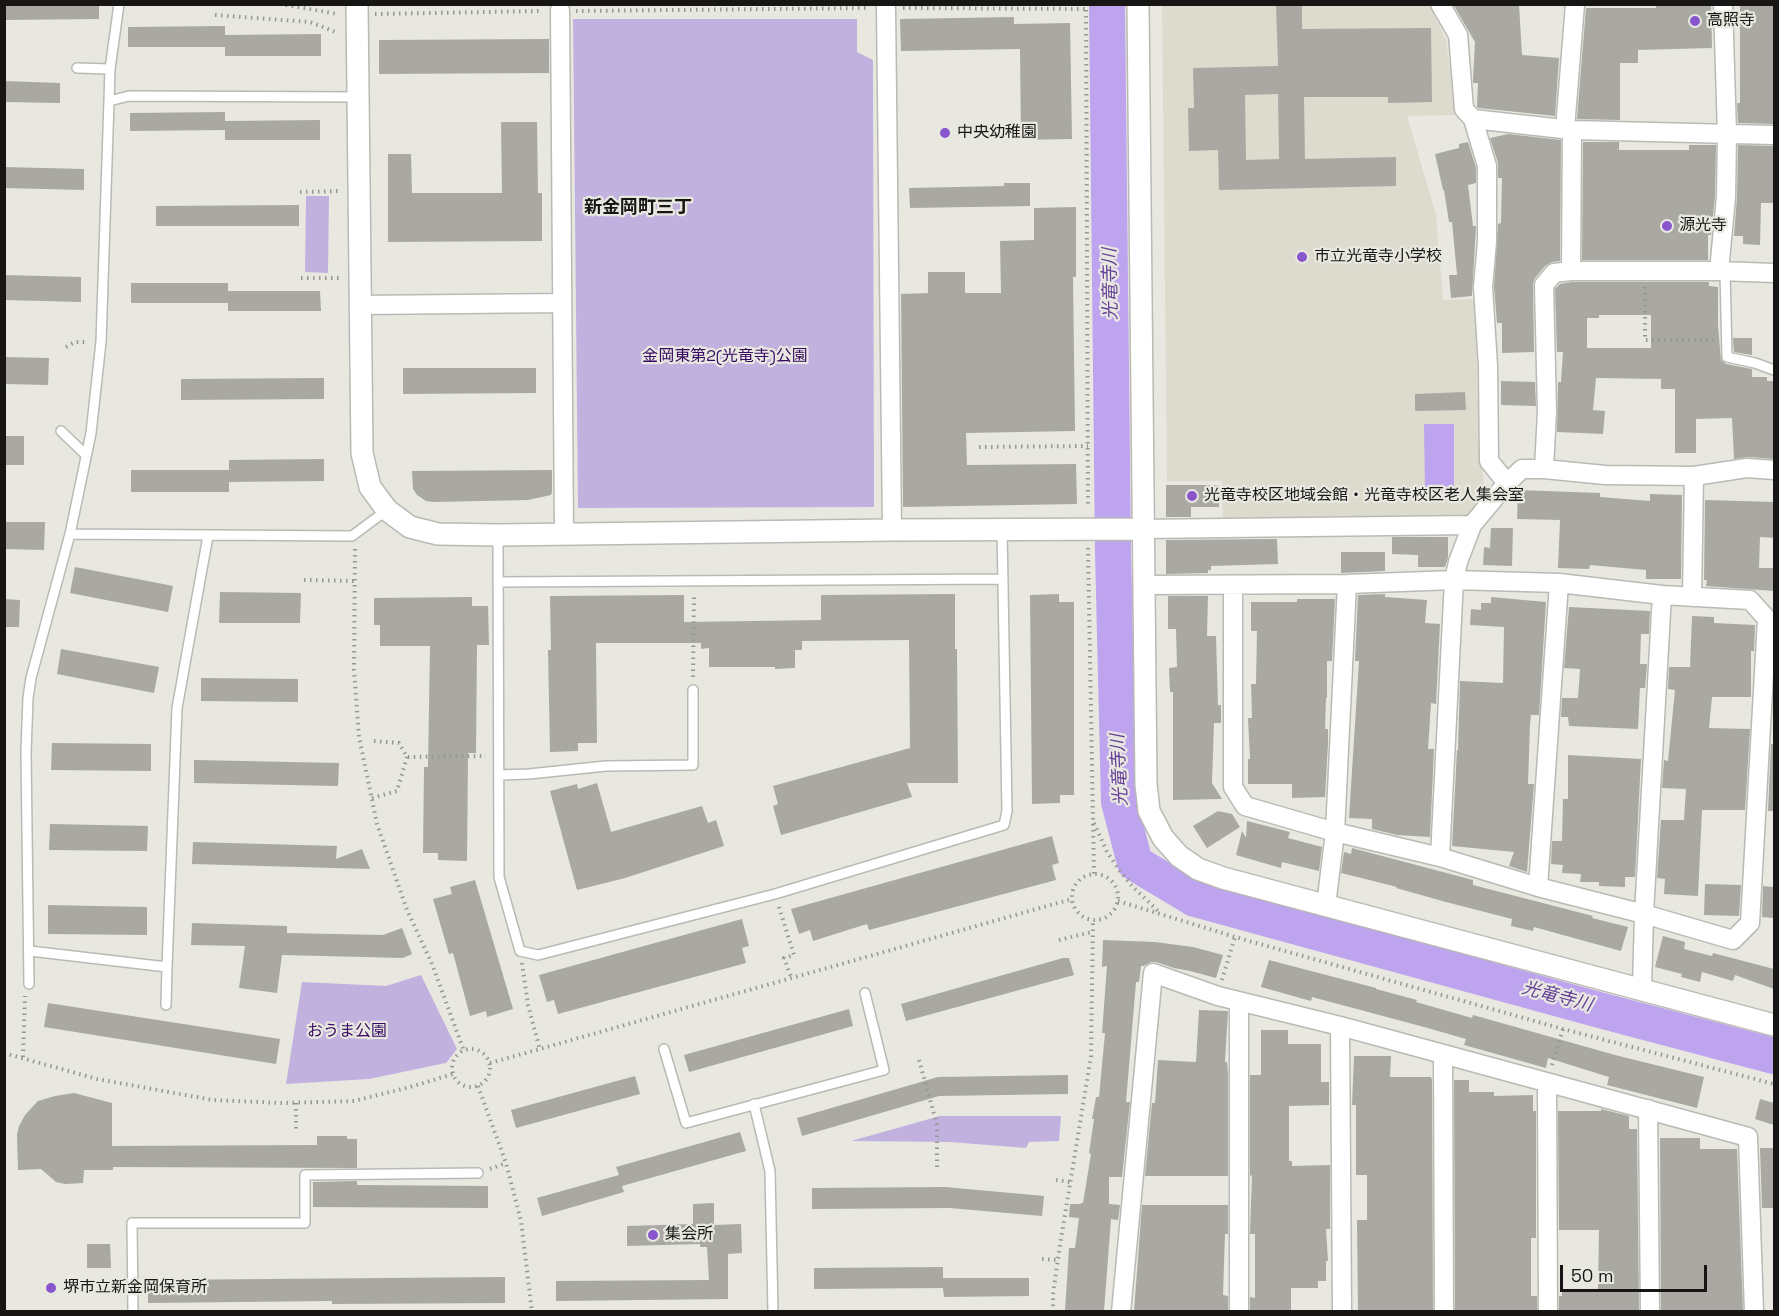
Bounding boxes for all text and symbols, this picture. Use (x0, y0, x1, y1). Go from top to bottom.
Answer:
place label: 高照寺 (1707, 11, 1755, 31)
marker: 高照寺 (1688, 14, 1702, 28)
place label: 中央幼稚園 (957, 123, 1037, 143)
marker: 中央幼稚園 (938, 126, 952, 140)
district label: 新金岡町三丁 (584, 197, 692, 219)
place label: 源光寺 (1679, 216, 1727, 236)
marker: 源光寺 (1660, 219, 1674, 233)
place label: 市立光竜寺小学校 (1314, 247, 1442, 267)
water label: 光竜寺川 (1100, 248, 1122, 320)
marker: 市立光竜寺小学校 (1295, 250, 1309, 264)
park label: 金岡東第2(光竜寺)公園 (642, 347, 808, 367)
place label: 光竜寺校区地域会館・光竜寺校区老人集会室 (1204, 486, 1524, 506)
marker: 光竜寺校区地域会館・光竜寺校区老人集会室 (1185, 489, 1199, 503)
water label: 光竜寺川 (1107, 733, 1133, 807)
water label: 光竜寺川 (1519, 977, 1595, 1017)
park label: おうま公園 (307, 1022, 387, 1042)
place label: 集会所 (665, 1225, 713, 1245)
marker: 集会所 (646, 1228, 660, 1242)
scale bar (1563, 1253, 1710, 1291)
text: 50 m (1571, 1264, 1613, 1287)
place label: 堺市立新金岡保育所 (63, 1278, 207, 1298)
marker: 堺市立新金岡保育所 (44, 1281, 58, 1295)

